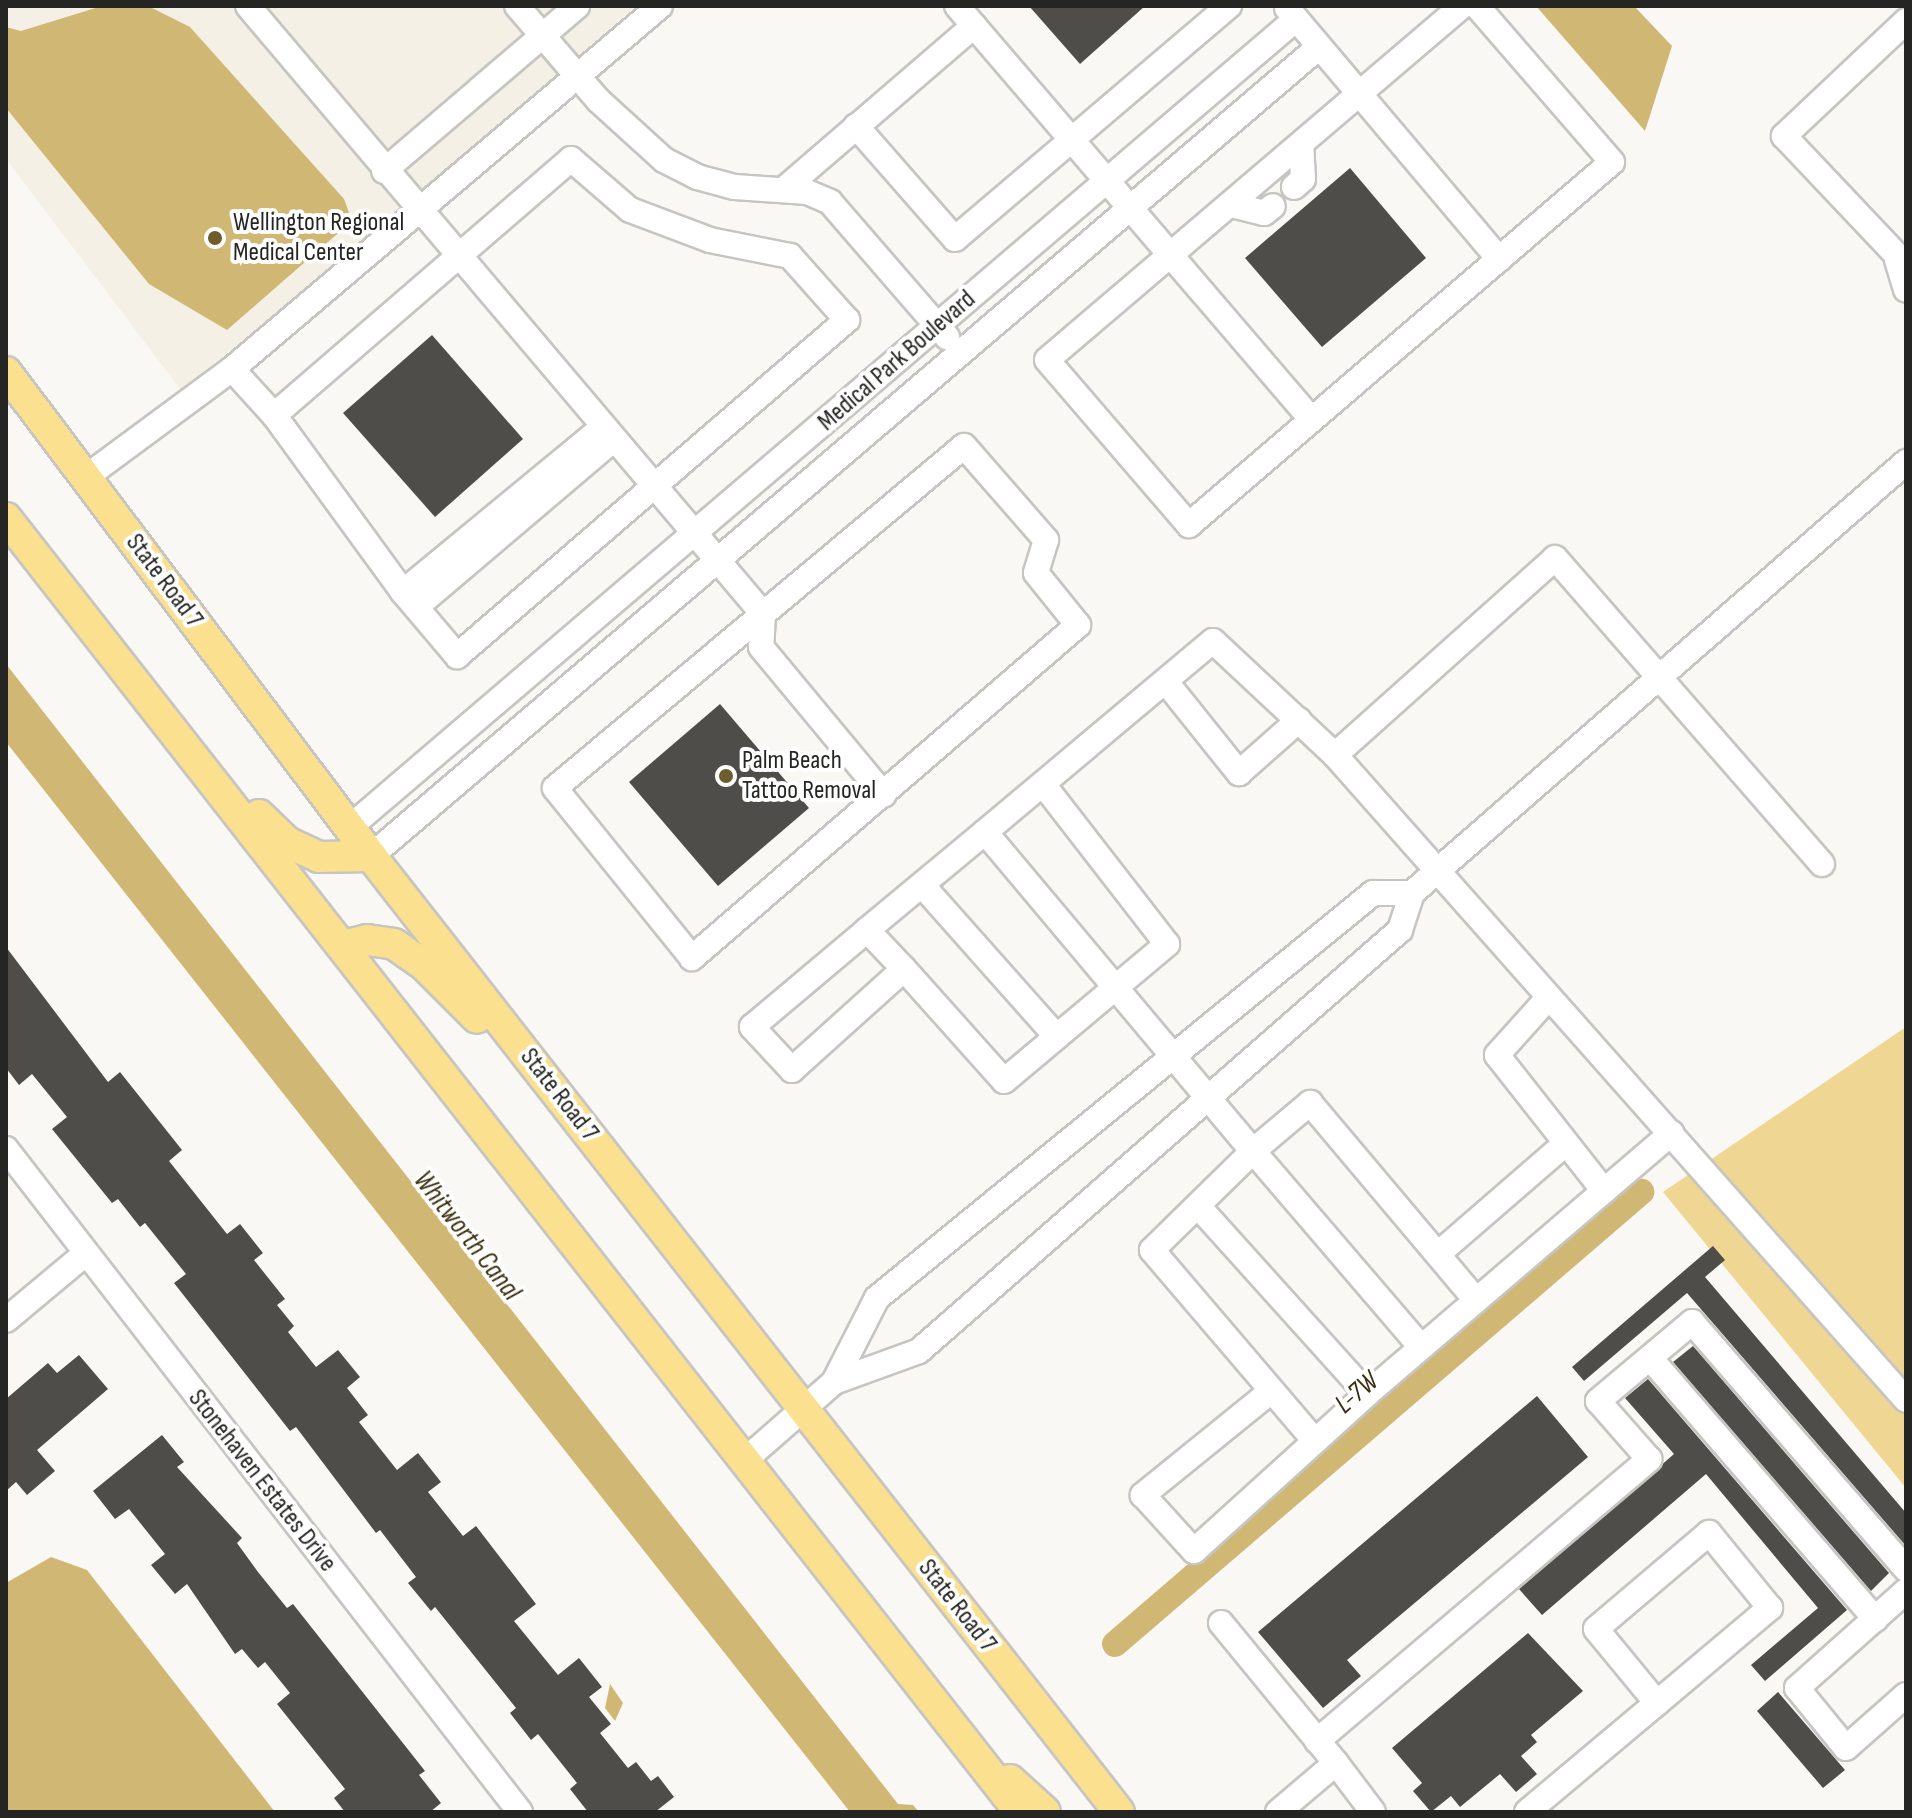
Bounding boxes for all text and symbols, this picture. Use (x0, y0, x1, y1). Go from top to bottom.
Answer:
place label: Wellington Regional Medical Center (233, 207, 404, 268)
marker: Wellington Regional Medical Center (204, 227, 226, 249)
street label: Medical Park Boulevard (812, 284, 982, 438)
street label: State Road 7 (119, 528, 209, 634)
place label: Palm Beach Tattoo Removal (742, 745, 876, 806)
marker: Palm Beach Tattoo Removal (717, 767, 735, 785)
street label: State Road 7 (513, 1042, 605, 1148)
water label: Whitworth Canal (406, 1165, 528, 1307)
water label: L-7W (1328, 1365, 1386, 1421)
street label: Stonehaven Estates Drive (181, 1384, 343, 1578)
street label: State Road 7 (911, 1553, 1003, 1659)

